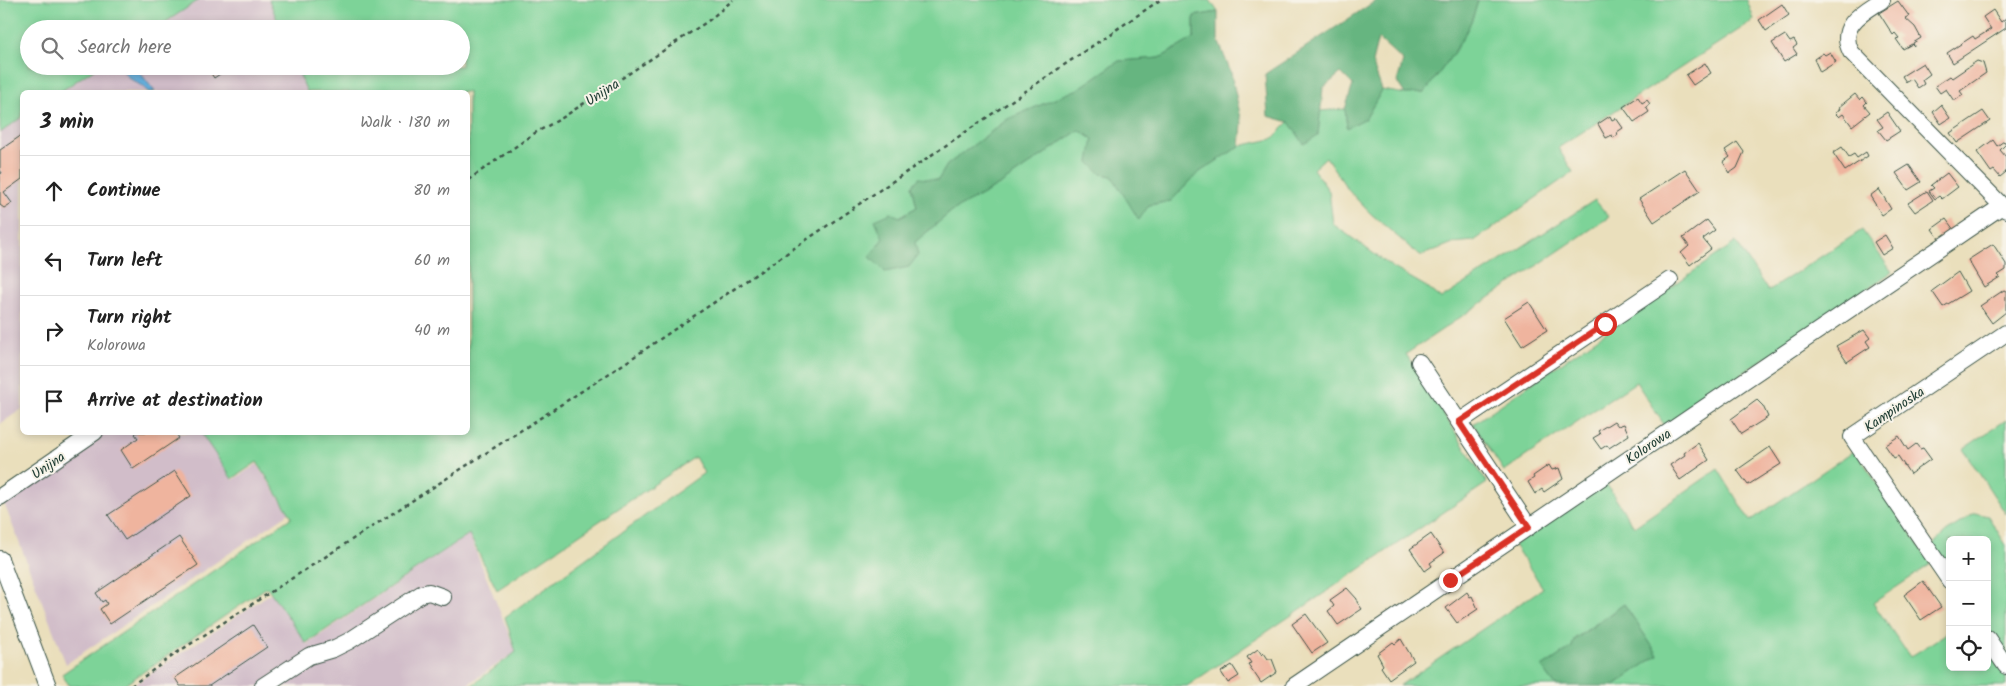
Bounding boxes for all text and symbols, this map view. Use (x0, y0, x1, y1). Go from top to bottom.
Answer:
search box (20, 20, 470, 75)
text: Search here (78, 33, 172, 63)
icon: search (38, 34, 66, 62)
street label: Unijna (581, 74, 624, 112)
text: 3 min (40, 106, 94, 139)
text: Walk · 180 m (360, 110, 450, 135)
text: Continue (87, 176, 160, 206)
icon: ahead (40, 177, 68, 205)
text: 80 m (413, 178, 450, 203)
text: Turn left (87, 246, 162, 276)
icon: left (40, 247, 68, 275)
text: 60 m (414, 248, 450, 273)
text: Turn right (87, 303, 172, 333)
route start (1594, 313, 1617, 336)
icon: right (40, 317, 68, 345)
text: 40 m (414, 318, 450, 343)
text: Kolorowa (87, 333, 146, 358)
street label: Kampinoska (1860, 381, 1929, 438)
text: Arrive at destination (87, 386, 263, 416)
icon: arrive (40, 387, 68, 415)
street label: Kolorowa (1621, 423, 1676, 470)
street label: Unijna (27, 446, 70, 485)
map controls (1946, 536, 1991, 671)
button: + (1946, 536, 1991, 581)
route end (1439, 569, 1462, 592)
button: − (1946, 581, 1991, 626)
button: locate (1946, 626, 1991, 671)

